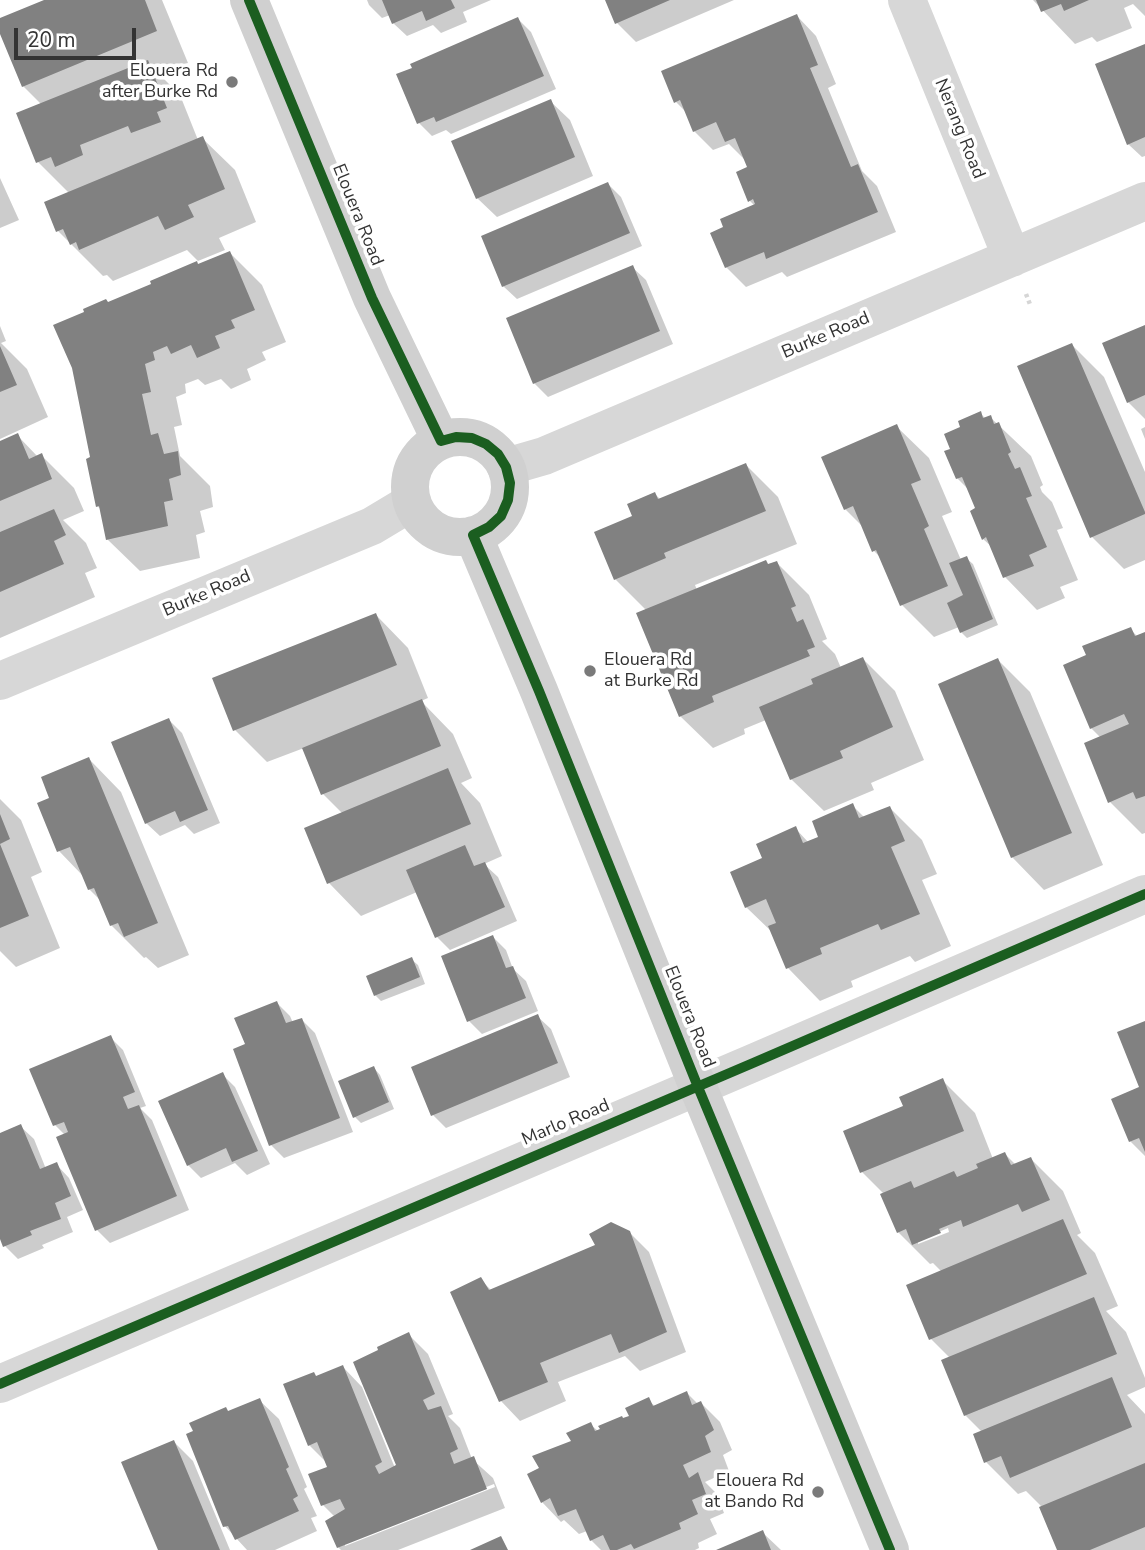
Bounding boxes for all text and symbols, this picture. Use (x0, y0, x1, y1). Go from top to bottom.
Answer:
scale bar (18, 14, 140, 58)
text: 20 m (27, 26, 76, 54)
place label: Elouera Rd after Burke Rd (102, 61, 218, 104)
marker: Elouera Rd after Burke Rd (224, 74, 240, 90)
street label: Nerang Road (929, 76, 989, 182)
street label: Elouera Road (327, 161, 387, 269)
street label: Burke Road (779, 308, 873, 364)
street label: Burke Road (160, 566, 254, 622)
place label: Elouera Rd at Burke Rd (604, 650, 698, 692)
marker: Elouera Rd at Burke Rd (582, 663, 598, 679)
street label: Elouera Road (659, 963, 719, 1071)
street label: Marlo Road (519, 1095, 613, 1151)
place label: Elouera Rd at Bando Rd (704, 1471, 804, 1514)
marker: Elouera Rd at Bando Rd (810, 1484, 826, 1500)

